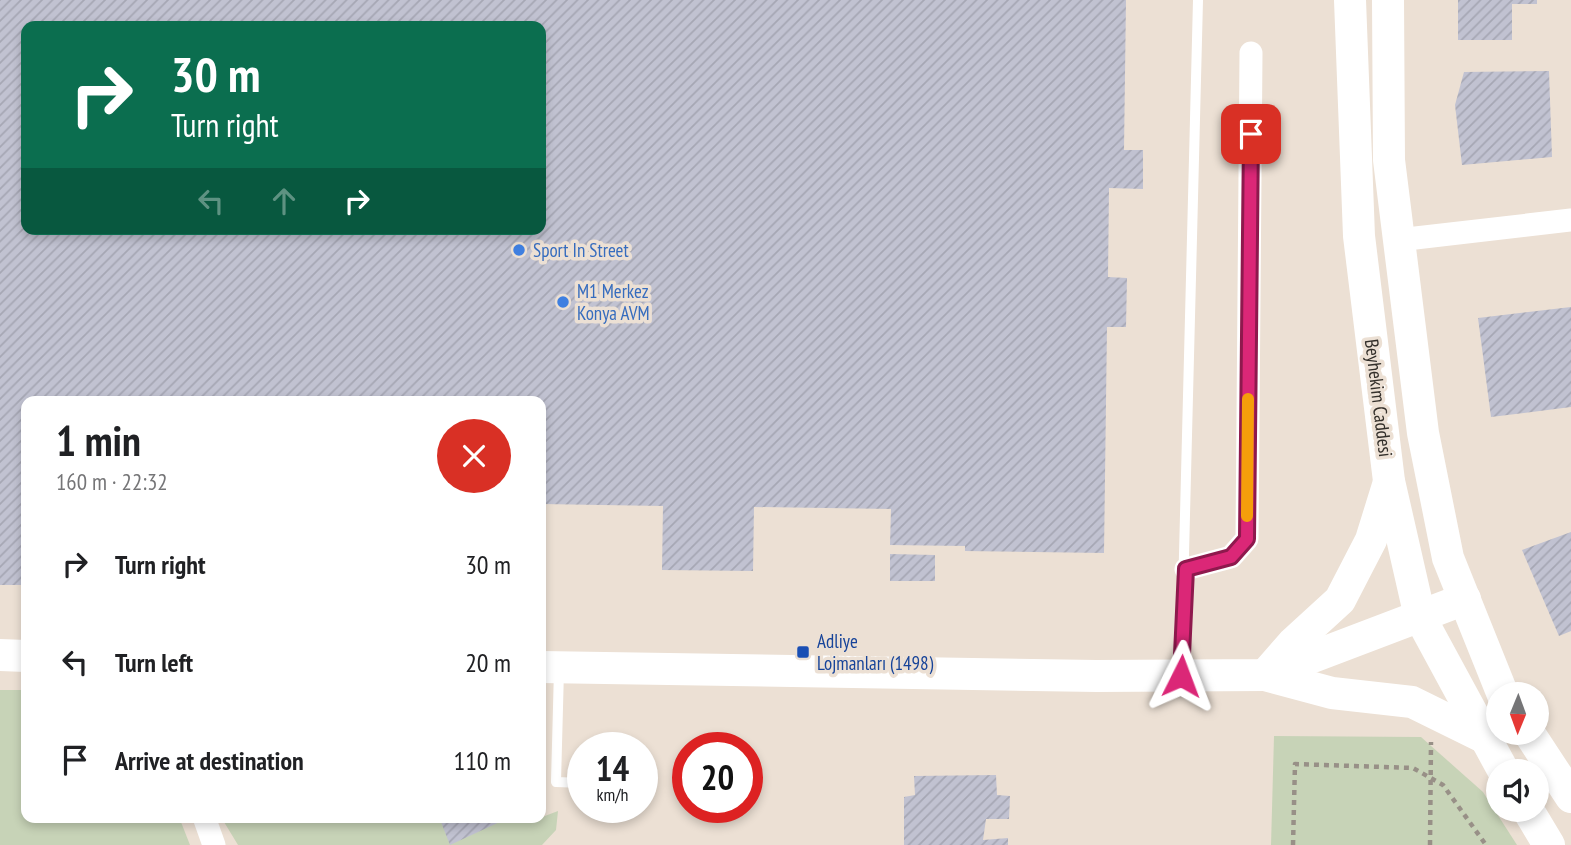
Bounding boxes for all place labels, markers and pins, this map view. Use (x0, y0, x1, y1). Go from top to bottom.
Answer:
pin (1221, 104, 1281, 164)
place label: Sport In Street (533, 238, 629, 262)
marker: Sport In Street (511, 242, 527, 258)
place label: M1 Merkez Konya AVM (577, 279, 650, 325)
marker: M1 Merkez Konya AVM (555, 294, 571, 310)
place label: Adliye Lojmanları (1498) (817, 629, 934, 675)
marker: Adliye Lojmanları (1498) (795, 644, 811, 660)

